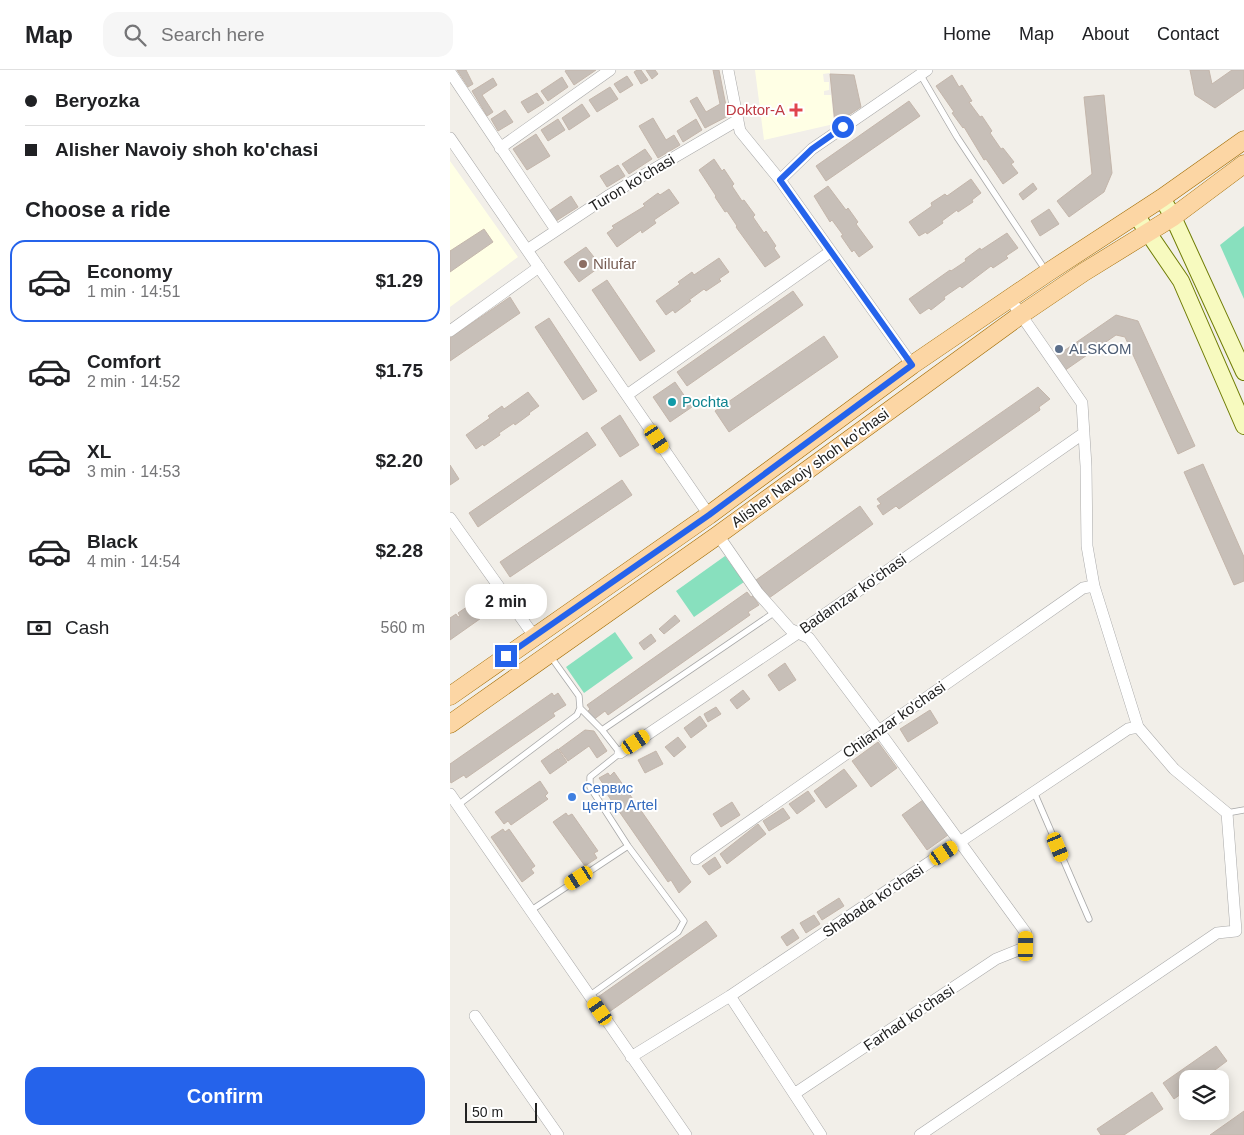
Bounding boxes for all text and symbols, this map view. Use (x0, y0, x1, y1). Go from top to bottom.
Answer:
search box (103, 12, 453, 57)
text: Map (25, 21, 73, 48)
icon: search (121, 21, 149, 49)
text: Search here (161, 24, 265, 45)
text: Home (943, 24, 991, 44)
text: Map (1019, 24, 1054, 44)
text: About (1082, 24, 1129, 44)
text: Contact (1157, 24, 1219, 44)
text: Beryozka (55, 90, 140, 111)
place label: Doktor-A (726, 101, 785, 118)
marker: Doktor-A (789, 103, 803, 117)
route start (832, 116, 854, 138)
text: Alisher Navoiy shoh ko'chasi (55, 139, 318, 160)
street label: Turon ko'chasi (586, 150, 677, 215)
text: Choose a ride (25, 197, 170, 222)
place label: Nilufar (593, 255, 636, 272)
marker: Nilufar (577, 258, 589, 270)
icon: car (27, 259, 72, 304)
text: Economy (87, 261, 173, 282)
text: $1.29 (375, 270, 423, 291)
text: 1 min · 14:51 (87, 283, 180, 300)
place label: ALSKOM (1069, 340, 1132, 357)
marker: ALSKOM (1053, 343, 1065, 355)
icon: car (27, 349, 72, 394)
text: Comfort (87, 351, 161, 372)
text: $1.75 (375, 360, 423, 381)
text: 2 min · 14:52 (87, 373, 180, 390)
place label: Pochta (682, 393, 729, 410)
marker: Pochta (666, 396, 678, 408)
street label: Alisher Navoiy shoh ko'chasi (728, 405, 892, 530)
car (642, 422, 671, 456)
icon: car (27, 439, 72, 484)
text: XL (87, 441, 111, 462)
text: $2.20 (375, 450, 423, 471)
text: 3 min · 14:53 (87, 463, 180, 480)
icon: car (27, 529, 72, 574)
text: Black (87, 531, 138, 552)
text: $2.28 (375, 540, 423, 561)
street label: Badamzar ko'chasi (796, 550, 909, 637)
text: 4 min · 14:54 (87, 553, 180, 570)
callout: 2 min (465, 584, 547, 618)
text: 2 min (485, 593, 527, 610)
icon: cash (25, 614, 53, 642)
text: Cash (65, 617, 109, 638)
text: 560 m (381, 619, 425, 636)
route end (495, 645, 517, 667)
street label: Chilanzar ko'chasi (839, 678, 948, 761)
car (619, 727, 652, 757)
place label: Сервис центр Artel (582, 779, 657, 813)
marker: Сервис центр Artel (566, 791, 578, 803)
car (1045, 830, 1070, 864)
car (927, 838, 960, 868)
street label: Shabada ko'chasi (819, 861, 926, 941)
car (562, 864, 595, 892)
car (1018, 931, 1033, 961)
street label: Farhad ko'chasi (860, 981, 957, 1054)
car (585, 994, 614, 1028)
button: Confirm (25, 1067, 425, 1125)
map controls (1179, 1070, 1229, 1120)
button: layers (1179, 1070, 1229, 1120)
scale bar (465, 1100, 538, 1123)
text: 50 m (472, 1104, 503, 1120)

